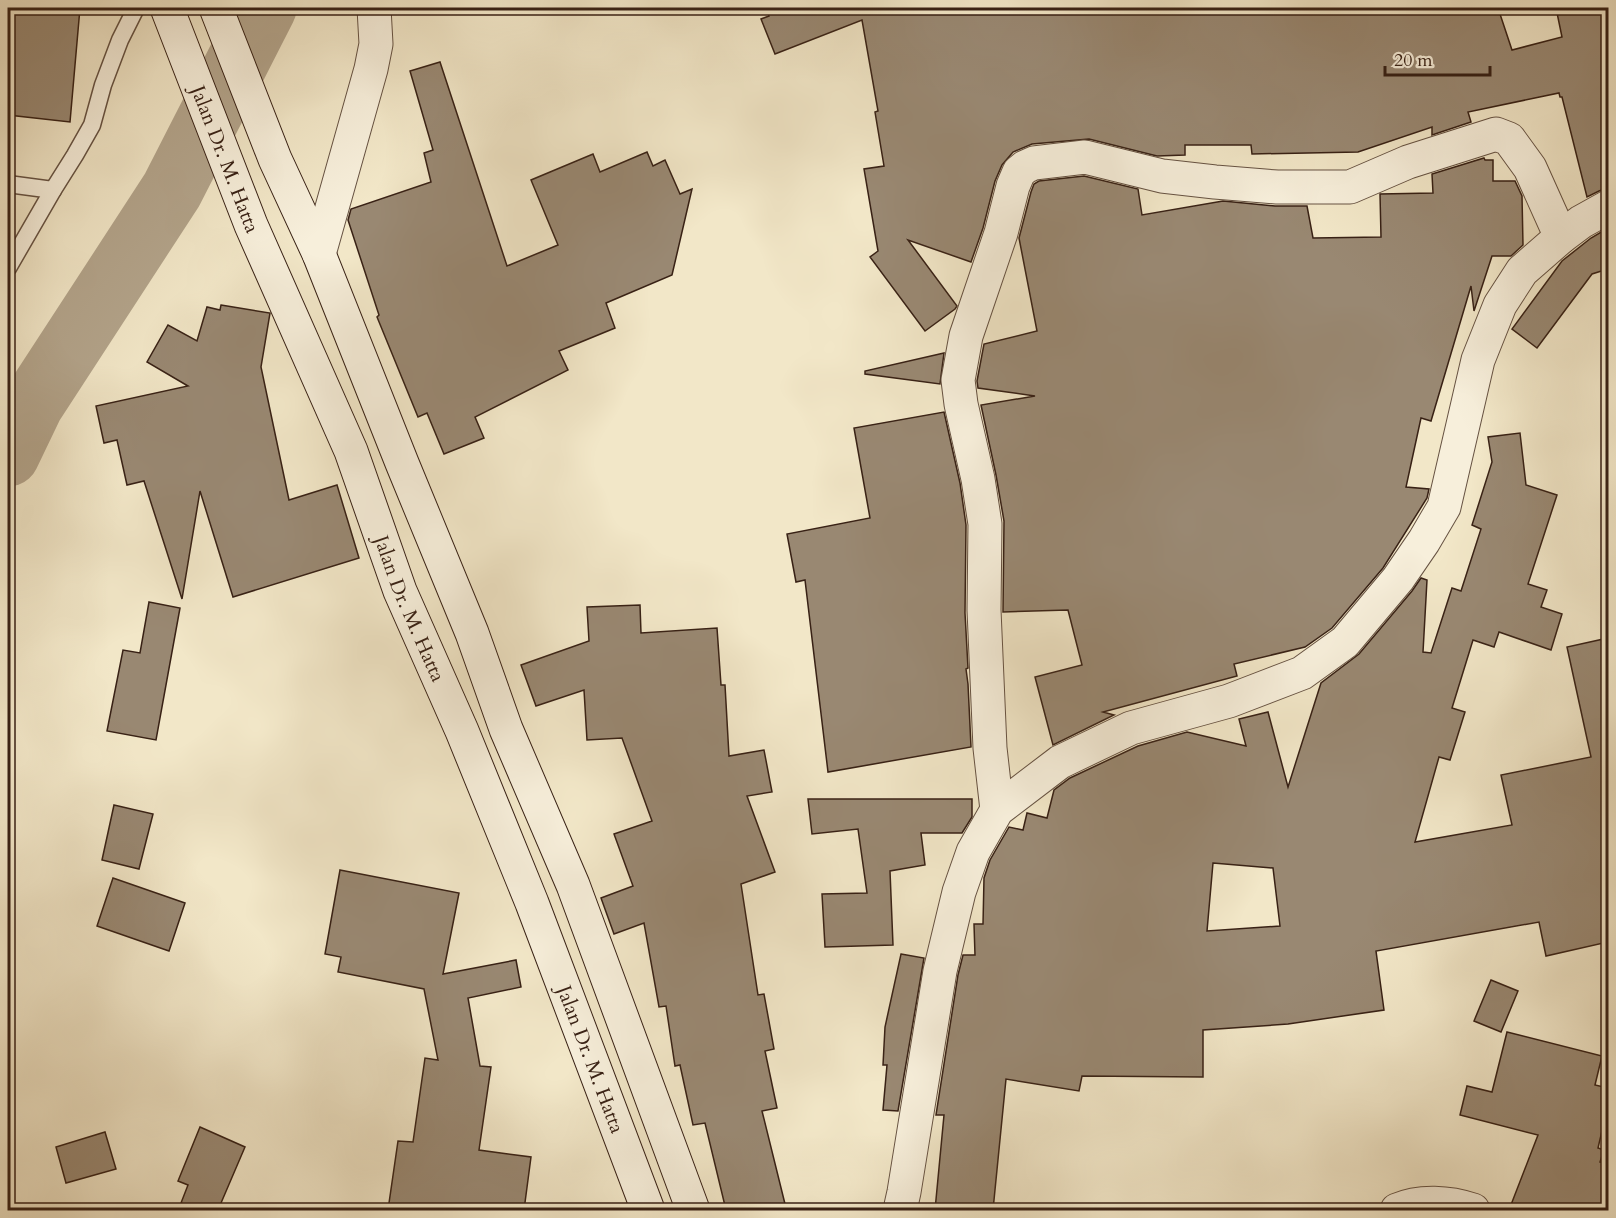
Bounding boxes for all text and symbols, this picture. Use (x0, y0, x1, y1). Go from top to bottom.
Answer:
scale bar (1385, 39, 1490, 77)
text: 20 m (1394, 48, 1433, 73)
street label: Jalan Dr. M. Hatta (183, 79, 266, 238)
street label: Jalan Dr. M. Hatta (367, 529, 452, 686)
street label: Jalan Dr. M. Hatta (549, 979, 631, 1137)

